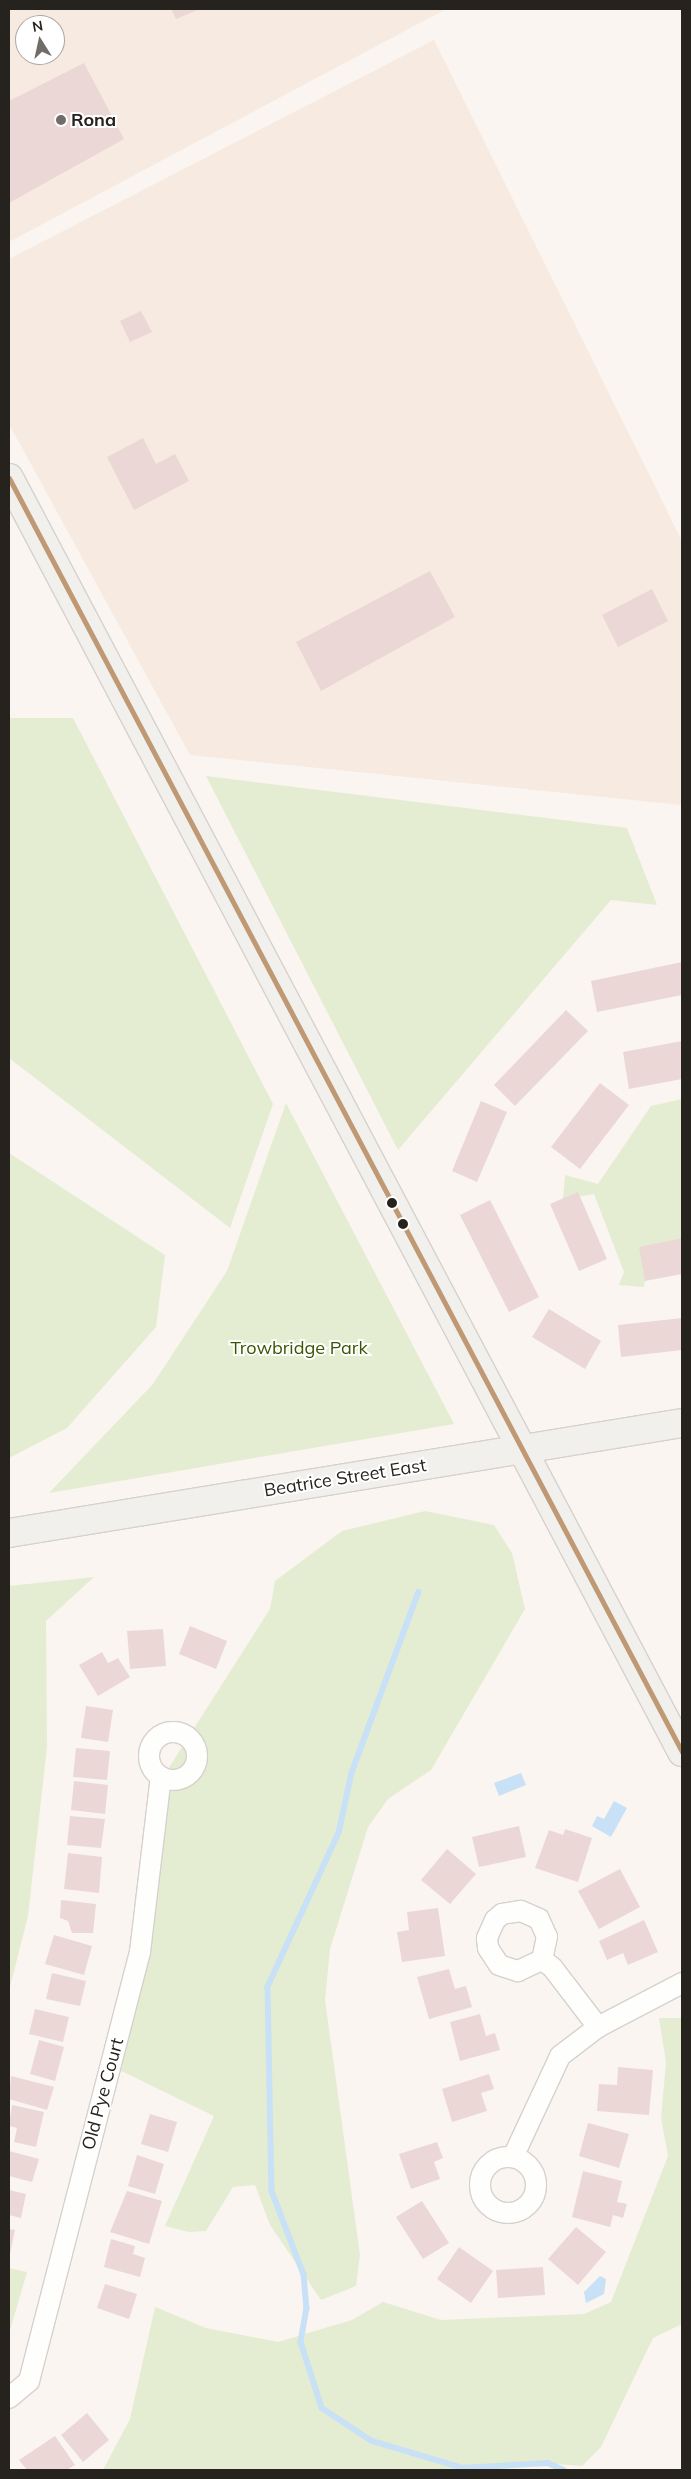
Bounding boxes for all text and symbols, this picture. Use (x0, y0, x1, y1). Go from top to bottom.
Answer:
north arrow (15, 15, 65, 65)
text: N (31, 16, 44, 36)
place label: Rona (71, 109, 116, 131)
marker: Rona (55, 114, 67, 126)
unlabelled marker (387, 1198, 397, 1208)
unlabelled marker (398, 1219, 408, 1229)
park label: Trowbridge Park (230, 1337, 368, 1359)
street label: Beatrice Street East (262, 1455, 428, 1501)
street label: Old Pye Court (78, 2036, 128, 2152)

